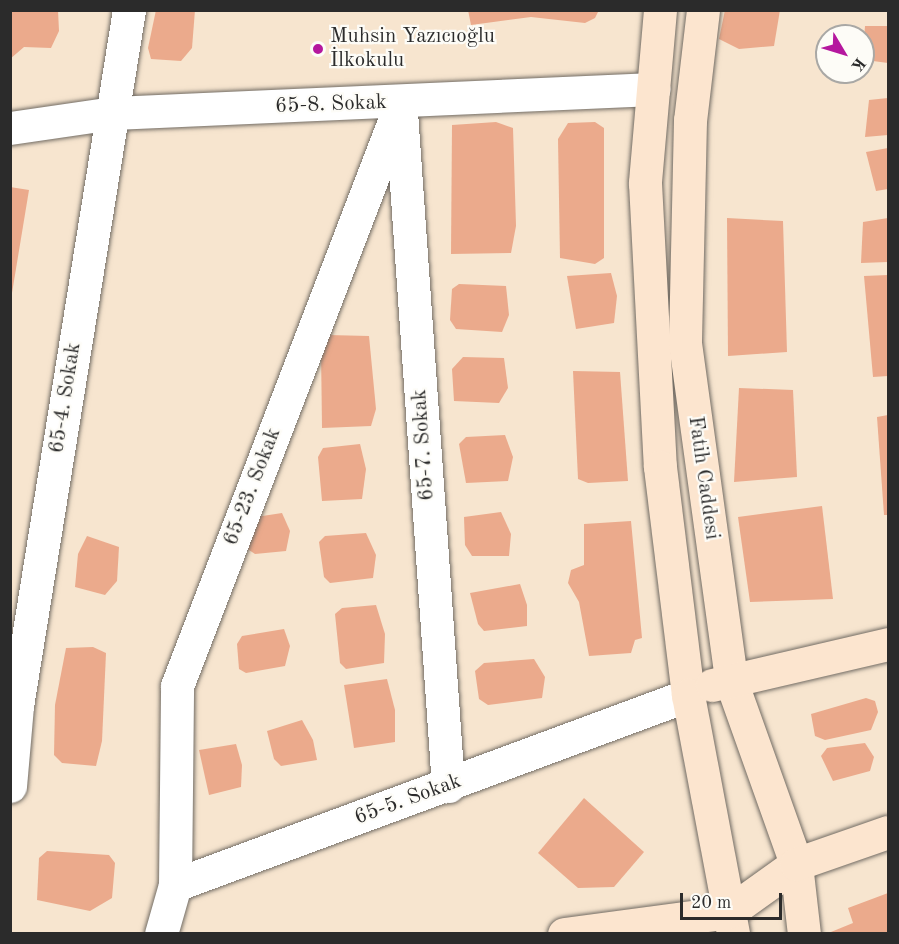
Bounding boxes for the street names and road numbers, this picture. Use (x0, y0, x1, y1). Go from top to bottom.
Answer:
street label: 65-8. Sokak (275, 90, 387, 120)
street label: 65-4. Sokak (45, 341, 87, 455)
street label: 65-7. Sokak (408, 388, 440, 502)
street label: Fatih Caddesi (682, 415, 724, 541)
street label: 65-23. Sokak (219, 425, 287, 549)
street label: 65-5. Sokak (351, 769, 465, 831)

